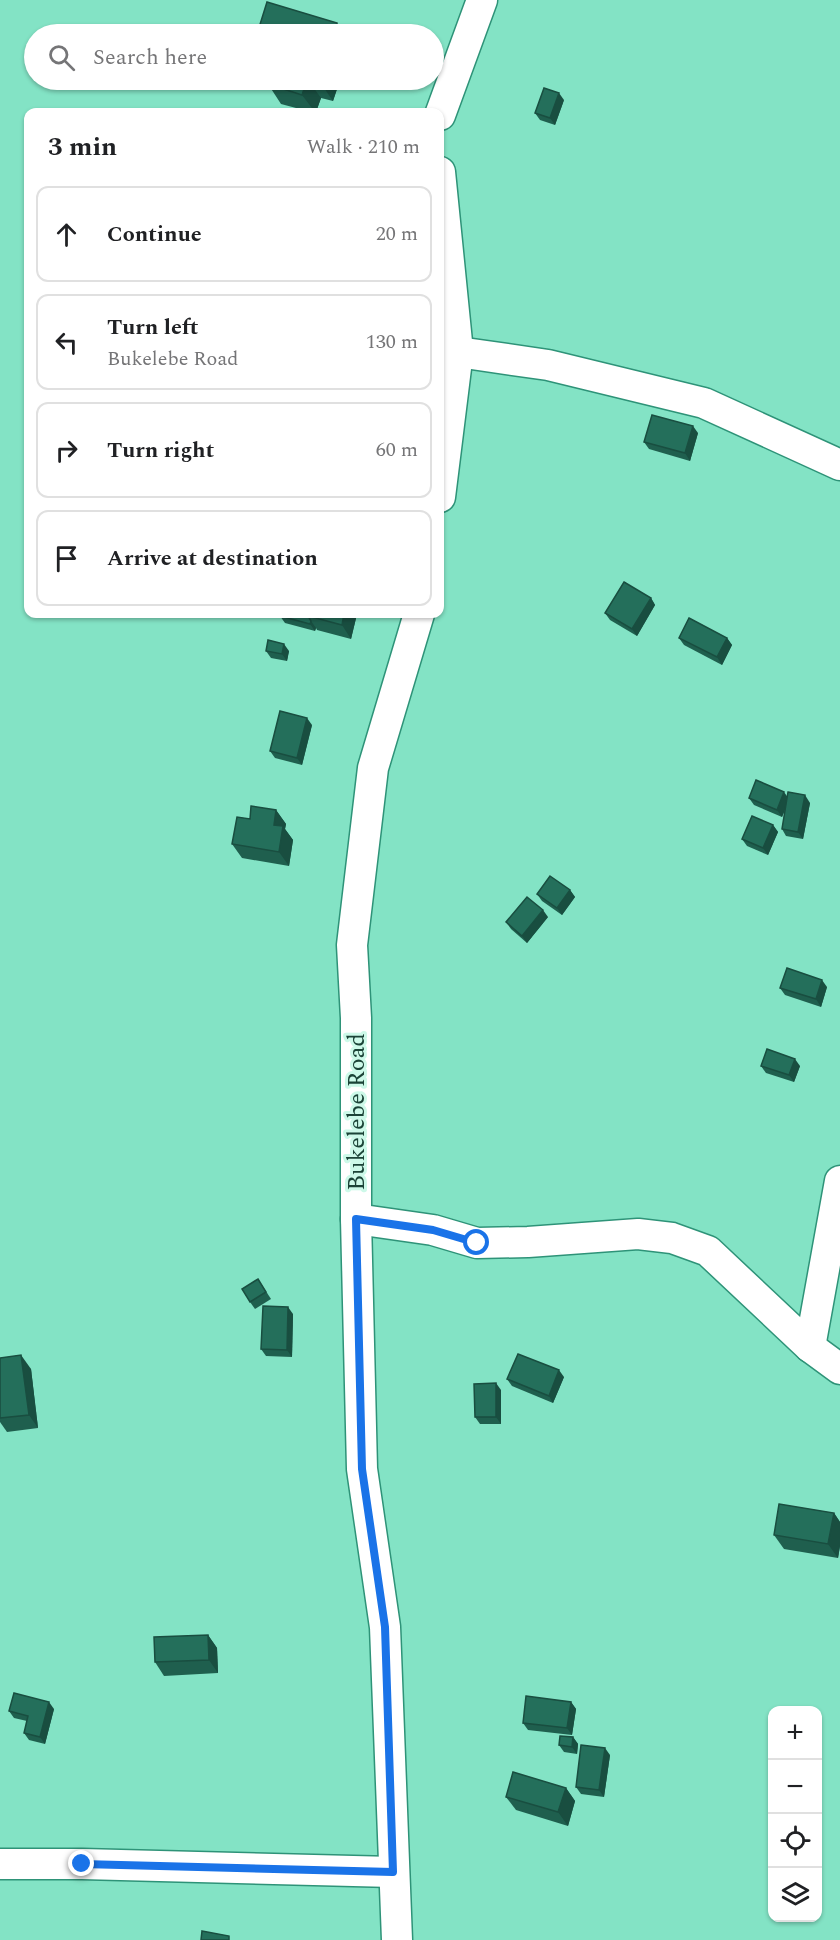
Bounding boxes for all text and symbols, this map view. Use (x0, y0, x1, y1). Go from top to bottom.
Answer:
search box (24, 24, 444, 90)
icon: search (45, 41, 78, 74)
text: Search here (93, 41, 207, 74)
text: 3 min (48, 127, 117, 167)
text: Walk · 210 m (307, 132, 420, 162)
icon: ahead (50, 218, 83, 251)
text: Continue (107, 218, 202, 251)
text: 20 m (376, 219, 418, 249)
text: Turn left (107, 311, 199, 344)
icon: left (50, 326, 83, 359)
text: 130 m (366, 327, 418, 357)
text: Bukelebe Road (107, 344, 238, 374)
icon: right (50, 434, 83, 467)
text: Turn right (107, 434, 214, 467)
text: 60 m (376, 435, 418, 465)
icon: arrive (50, 542, 83, 575)
text: Arrive at destination (107, 542, 318, 575)
street label: Bukelebe Road (339, 1033, 375, 1191)
route start (463, 1229, 489, 1255)
map controls (768, 1706, 822, 1922)
button: + (768, 1706, 822, 1760)
button: − (768, 1760, 822, 1814)
button: locate (768, 1814, 822, 1868)
route end (68, 1850, 94, 1876)
button: layers (768, 1868, 822, 1922)

